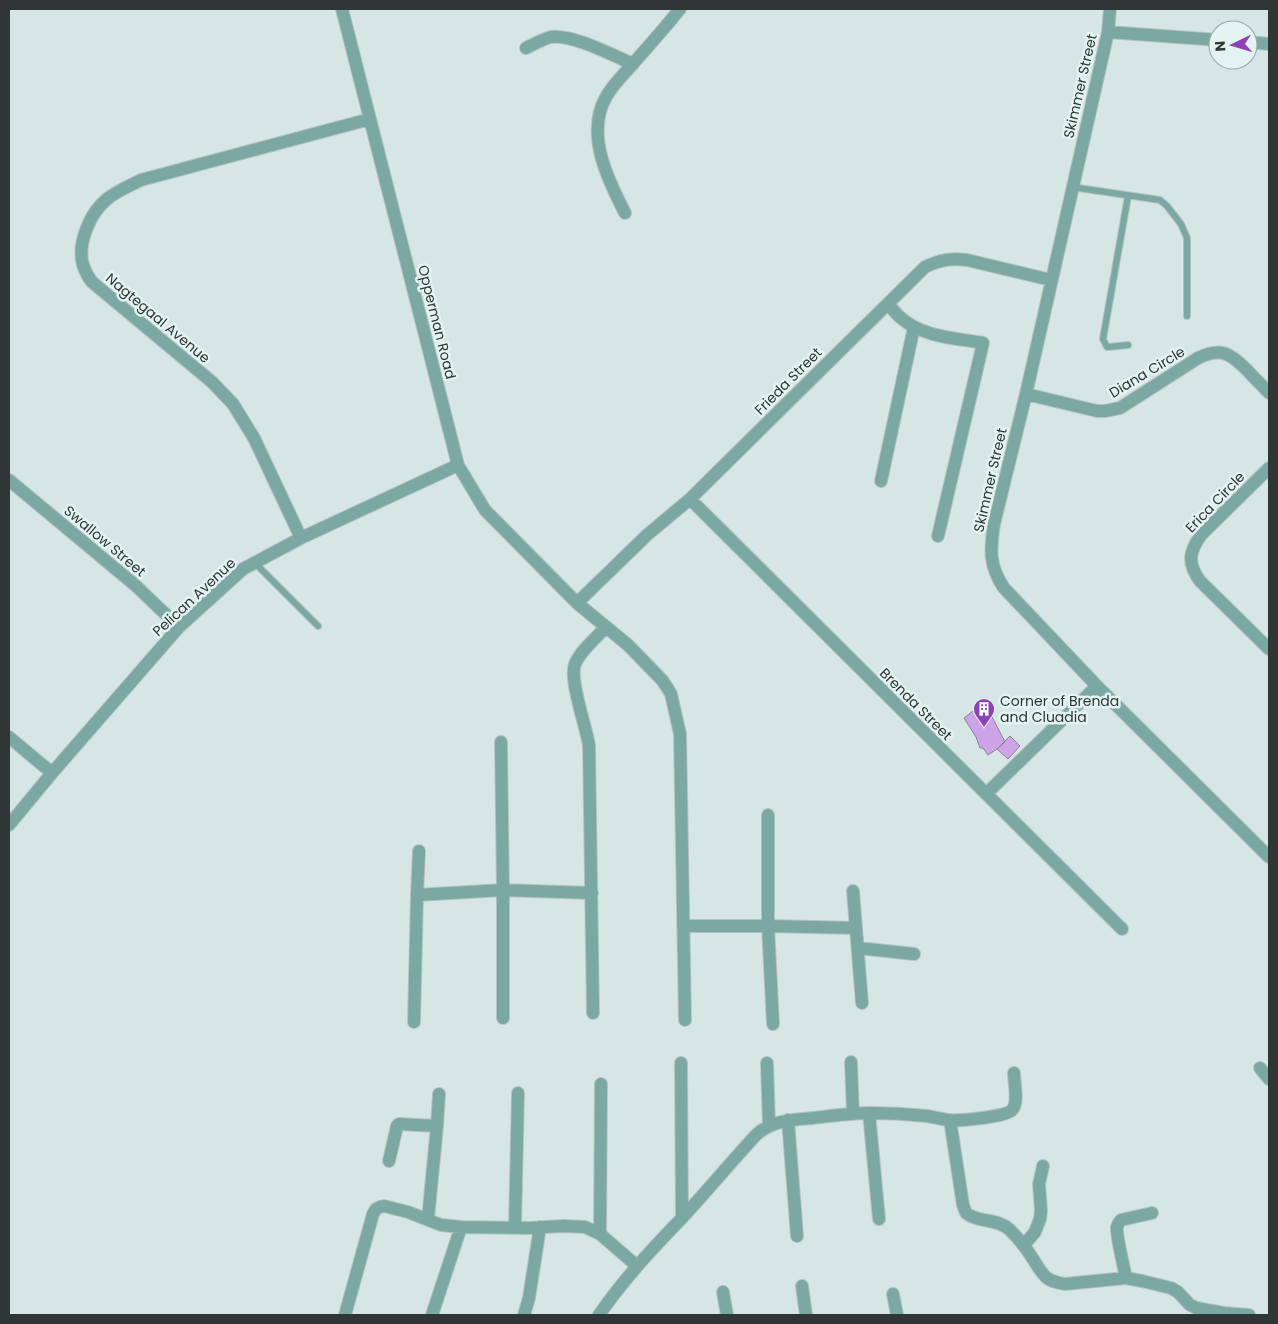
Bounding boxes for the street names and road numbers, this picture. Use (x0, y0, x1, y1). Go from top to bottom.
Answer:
street label: Skimmer Street (1058, 32, 1102, 140)
street label: Opperman Road (413, 263, 461, 381)
street label: Nagtegaal Avenue (102, 268, 215, 368)
street label: Diana Circle (1105, 341, 1189, 402)
street label: Frieda Street (750, 343, 826, 419)
street label: Skimmer Street (968, 426, 1012, 534)
street label: Erica Circle (1181, 467, 1249, 537)
street label: Swallow Street (60, 501, 150, 581)
street label: Pelican Avenue (148, 553, 240, 641)
street label: Brenda Street (875, 663, 957, 745)

